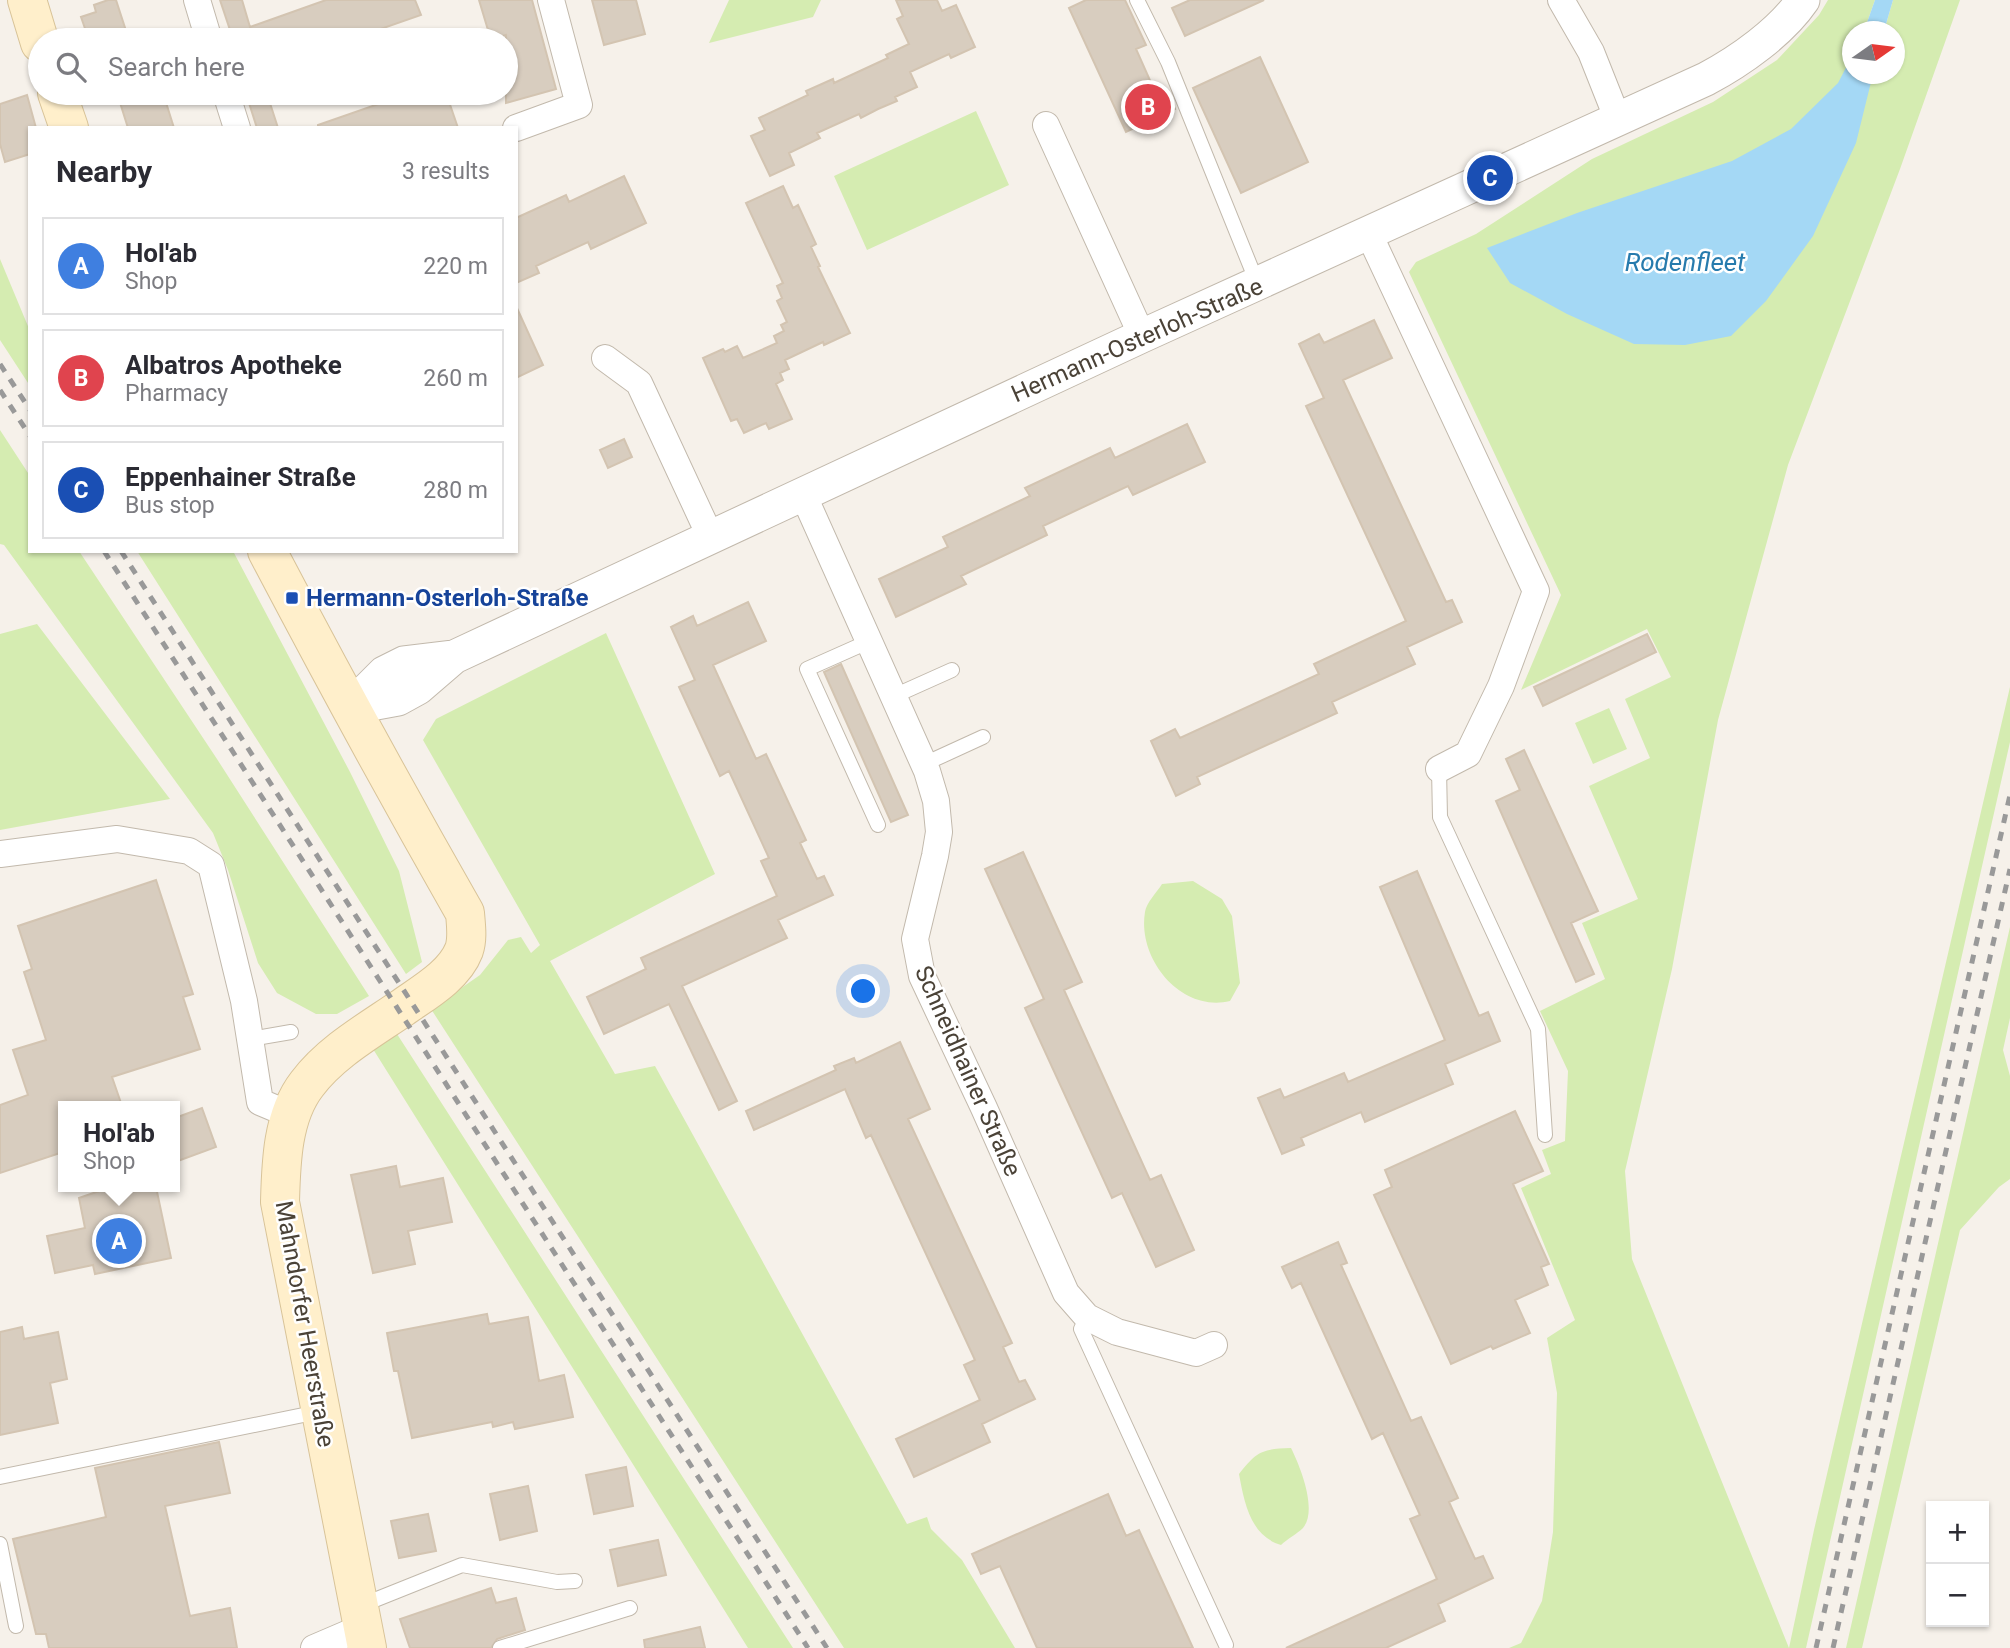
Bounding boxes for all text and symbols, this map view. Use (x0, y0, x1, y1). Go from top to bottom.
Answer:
north arrow (1842, 21, 1905, 84)
search box (28, 28, 518, 105)
icon: search (52, 48, 90, 86)
text: Search here (108, 52, 245, 82)
pin: B (1125, 81, 1171, 133)
pin: C (1467, 152, 1513, 204)
text: Nearby (56, 154, 152, 189)
text: 3 results (402, 158, 490, 185)
text: Hol'ab (125, 238, 197, 268)
water label: Rodenfleet (1625, 247, 1746, 277)
text: A (73, 253, 89, 280)
text: 220 m (423, 253, 488, 280)
text: Shop (125, 268, 177, 295)
street label: Hermann-Osterloh-Straße (1007, 272, 1267, 408)
text: Albatros Apotheke (125, 350, 342, 380)
text: B (74, 365, 88, 392)
text: 260 m (423, 365, 488, 392)
text: Pharmacy (125, 380, 228, 407)
text: Eppenhainer Straße (125, 462, 356, 492)
text: C (73, 477, 89, 504)
text: 280 m (423, 477, 488, 504)
text: Bus stop (125, 492, 215, 519)
place label: Hermann-Osterloh-Straße (306, 584, 589, 612)
marker: Hermann-Osterloh-Straße (284, 590, 300, 606)
street label: Schneidhainer Straße (909, 961, 1027, 1181)
your location (846, 974, 880, 1008)
popup (58, 1101, 180, 1192)
text: Hol'ab (83, 1118, 155, 1148)
text: Shop (83, 1148, 135, 1175)
street label: Mahndorfer Heerstraße (270, 1199, 340, 1449)
pin: A (96, 1215, 142, 1267)
map controls (1926, 1501, 1989, 1627)
button: + (1926, 1501, 1989, 1564)
button: − (1926, 1564, 1989, 1627)

